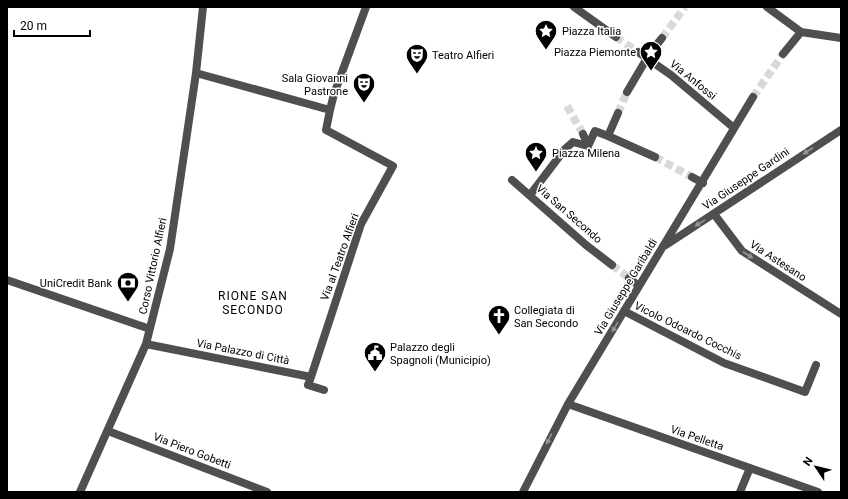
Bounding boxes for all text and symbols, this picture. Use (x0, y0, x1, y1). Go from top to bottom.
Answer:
scale bar (14, 12, 90, 38)
place icon: Piazza Italia (533, 18, 559, 51)
text: 20 m (20, 19, 47, 33)
place label: Piazza Italia (562, 25, 621, 38)
place icon: Piazza Piemonte (638, 39, 664, 72)
theatre icon: Teatro Alfieri (404, 42, 430, 75)
place label: Piazza Piemonte (554, 46, 636, 59)
place label: Teatro Alfieri (432, 49, 494, 62)
street label: Via Anfossi (667, 57, 719, 103)
theatre icon: Sala Giovanni Pastrone (351, 71, 377, 104)
place label: Sala Giovanni Pastrone (282, 72, 348, 98)
place icon: Piazza Milena (523, 140, 549, 173)
street label: Via Giuseppe Gardini (700, 145, 792, 213)
place label: Piazza Milena (552, 147, 620, 160)
one-way arrow (803, 147, 813, 155)
street label: Via San Secondo (534, 182, 604, 246)
street label: Via al Teatro Alfieri (318, 212, 362, 302)
street label: Corso Vittorio Alfieri (136, 216, 170, 316)
one-way arrow (695, 219, 705, 227)
street label: Via Giuseppe Garibaldi (592, 236, 660, 338)
street label: Via Astesano (747, 238, 809, 284)
one-way arrow (742, 251, 753, 258)
bank icon: UniCredit Bank (115, 270, 141, 303)
place label: UniCredit Bank (40, 277, 112, 290)
district label: RIONE SAN SECONDO (218, 289, 288, 317)
street label: Vicolo Odoardo Cocchis (632, 299, 744, 363)
church icon: Collegiata di San Secondo (486, 303, 512, 336)
place label: Collegiata di San Secondo (514, 304, 578, 330)
one-way arrow (611, 321, 618, 333)
street label: Via Palazzo di Città (195, 337, 291, 367)
public building icon: Palazzo degli Spagnoli (Municipio) (362, 340, 388, 373)
place label: Palazzo degli Spagnoli (Municipio) (390, 341, 491, 367)
street label: Via Pelletta (669, 423, 725, 453)
street label: Via Piero Gobetti (151, 430, 233, 472)
one-way arrow (546, 434, 553, 445)
north arrow (796, 447, 836, 487)
text: N (801, 454, 816, 468)

